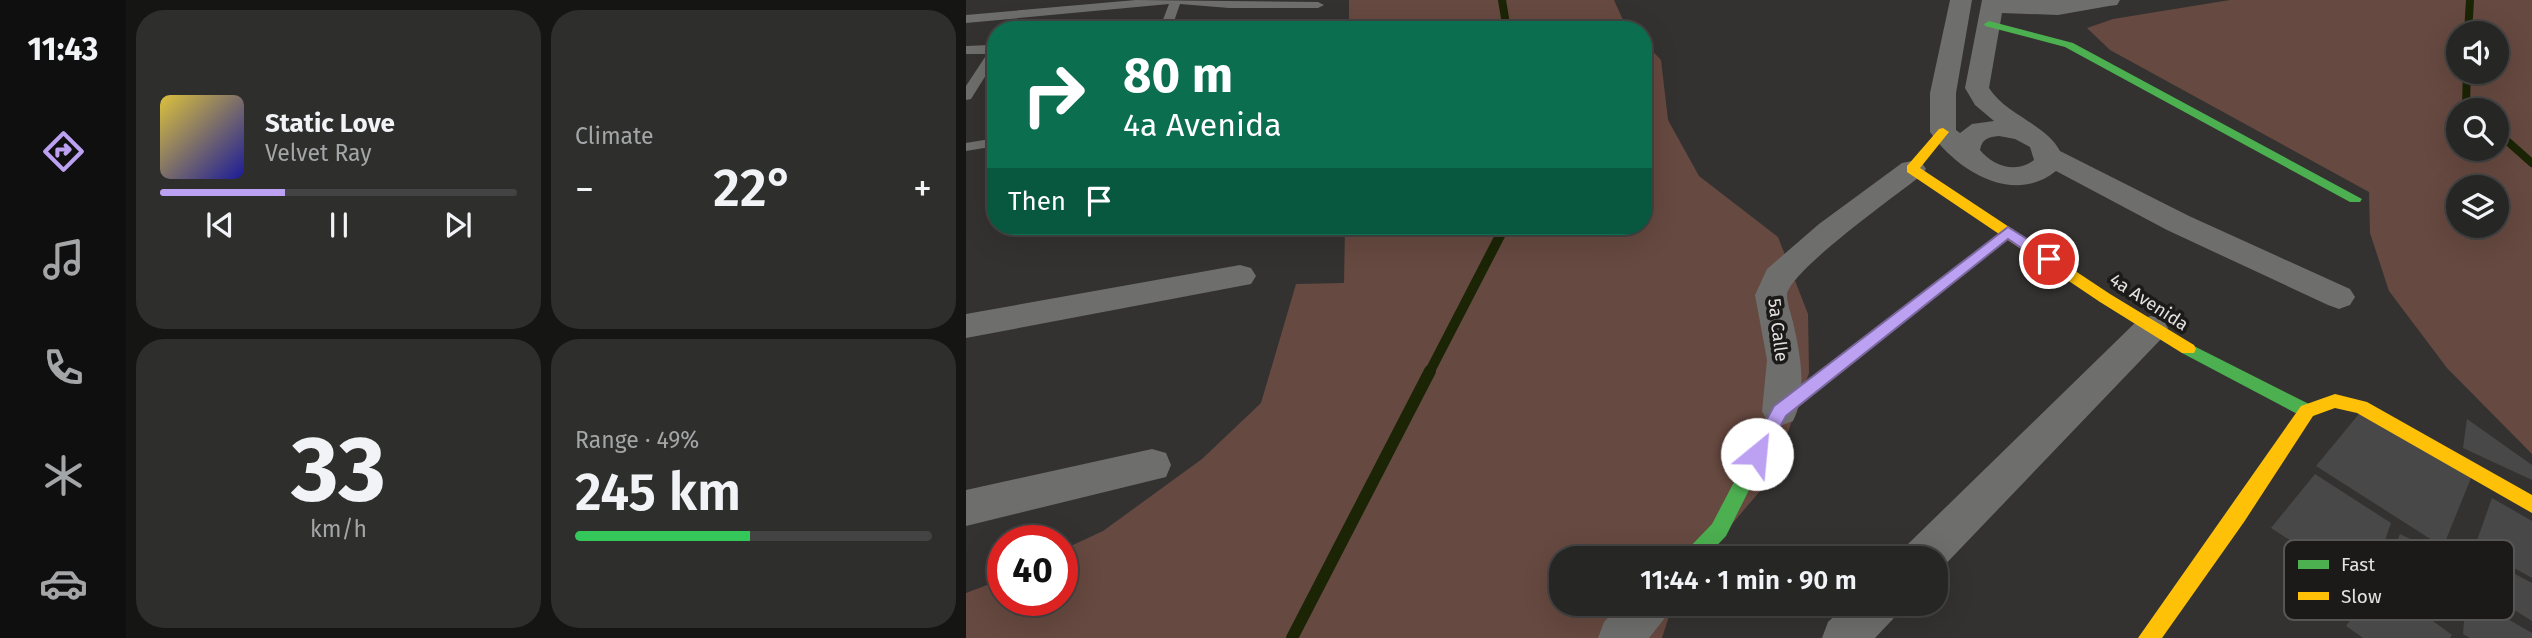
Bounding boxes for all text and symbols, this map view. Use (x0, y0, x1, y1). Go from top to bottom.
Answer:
map controls (2446, 21, 2509, 238)
button: sound (2446, 21, 2509, 84)
text: 11:43 (28, 30, 98, 68)
text: 80 m (1123, 46, 1233, 105)
icon: right (1008, 49, 1099, 140)
button: search (2446, 98, 2509, 161)
text: 4a Avenida (1123, 106, 1282, 144)
text: Static Love (265, 108, 395, 139)
text: Climate (575, 122, 654, 150)
icon: directions (39, 127, 88, 176)
text: Velvet Ray (265, 139, 372, 167)
text: 22° (713, 157, 794, 220)
text: − (575, 166, 594, 212)
text: + (913, 166, 932, 212)
button: layers (2446, 175, 2509, 238)
icon: arrive (1080, 182, 1118, 220)
text: Then (1008, 186, 1066, 217)
icon: previous (201, 206, 239, 244)
icon: pause (320, 206, 358, 244)
icon: next (439, 206, 477, 244)
pin (2019, 229, 2079, 289)
icon: music (39, 235, 88, 284)
icon: arrive (2030, 240, 2068, 278)
street label: 4a Avenida (2106, 268, 2192, 336)
street label: 5a Calle (1763, 297, 1793, 363)
icon: phone (39, 343, 88, 392)
text: 33 (291, 415, 386, 524)
position arrow (1720, 417, 1794, 491)
text: Range · 49% (575, 426, 699, 454)
icon: climate (39, 451, 88, 500)
text: 245 km (575, 461, 741, 524)
text: km/h (310, 515, 367, 543)
speed limit sign: 40 (987, 525, 1078, 616)
legend (2284, 540, 2514, 620)
text: Fast (2341, 553, 2375, 576)
icon: car (39, 559, 88, 608)
text: 11:44 · 1 min · 90 m (1640, 565, 1857, 596)
text: Slow (2341, 585, 2382, 608)

